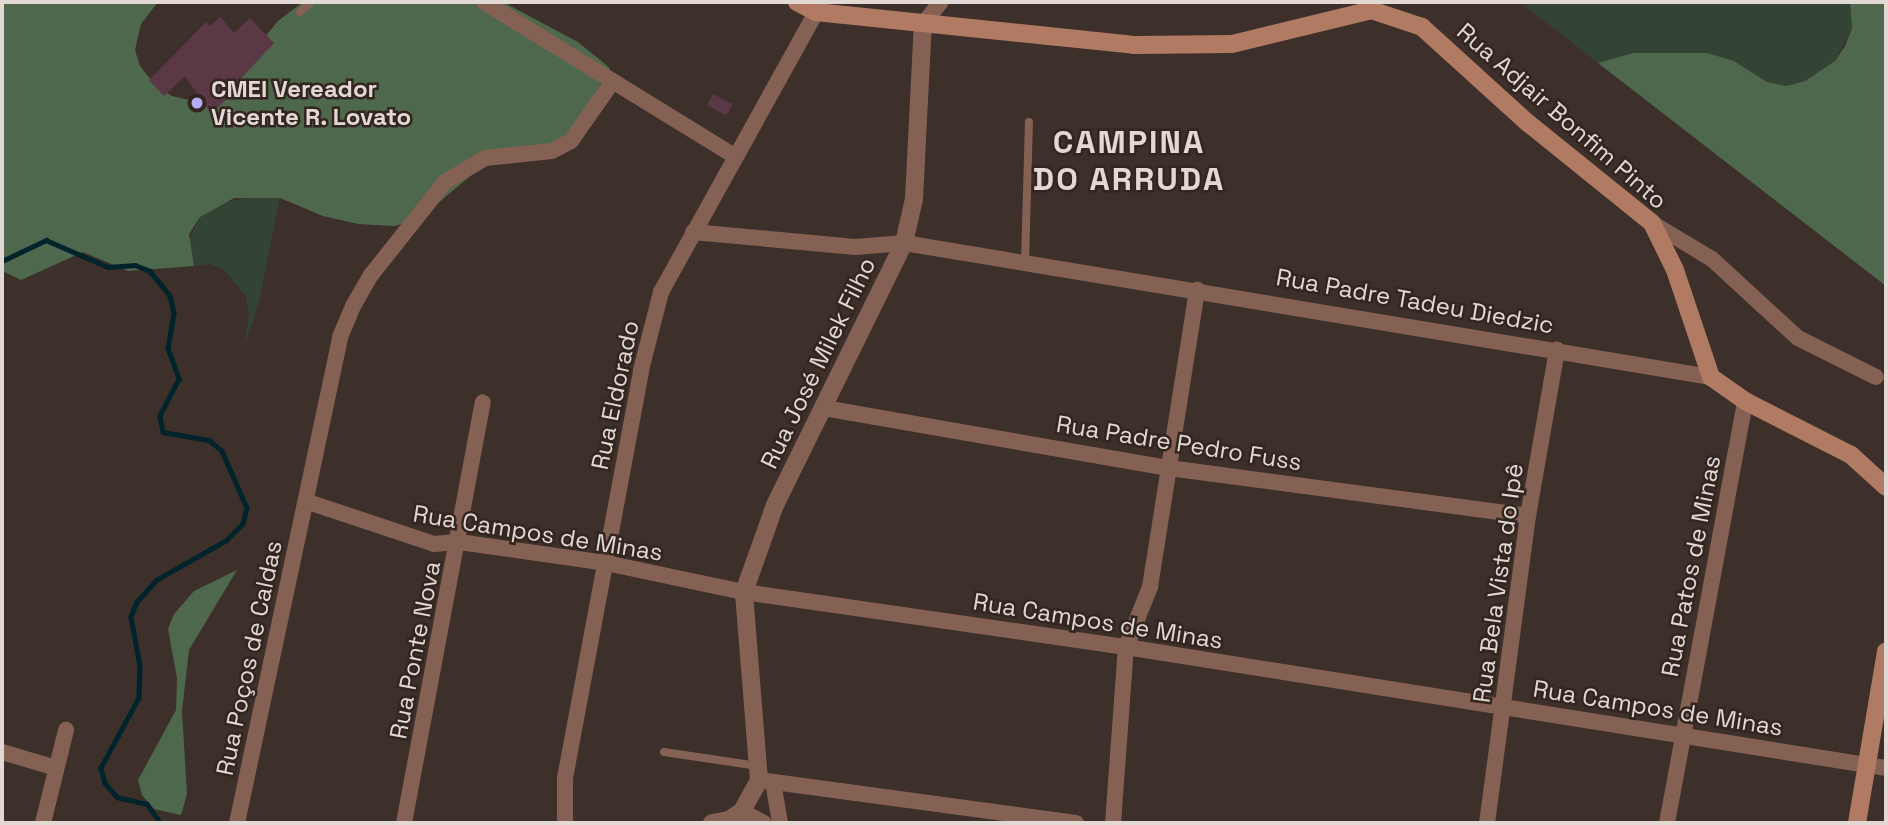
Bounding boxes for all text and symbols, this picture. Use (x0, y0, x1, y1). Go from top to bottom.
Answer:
street label: Rua Adjair Bonfim Pinto (1451, 17, 1673, 215)
place label: CMEI Vereador Vicente R. Lovato (211, 75, 412, 131)
marker: CMEI Vereador Vicente R. Lovato (189, 95, 205, 111)
district label: CAMPINA DO ARRUDA (1034, 124, 1224, 199)
street label: Rua José Milek Filho (754, 253, 882, 473)
street label: Rua Padre Tadeu Diedzic (1274, 262, 1556, 340)
street label: Rua Eldorado (585, 318, 645, 472)
street label: Rua Padre Pedro Fuss (1054, 409, 1304, 477)
street label: Rua Patos de Minas (1655, 453, 1727, 679)
street label: Rua Bela Vista do Ipê (1467, 461, 1529, 705)
street label: Rua Campos de Minas (411, 499, 665, 567)
street label: Rua Poços de Caldas (210, 538, 288, 778)
street label: Rua Ponte Nova (384, 559, 446, 741)
street label: Rua Campos de Minas (971, 587, 1225, 655)
street label: Rua Campos de Minas (1531, 674, 1785, 742)

